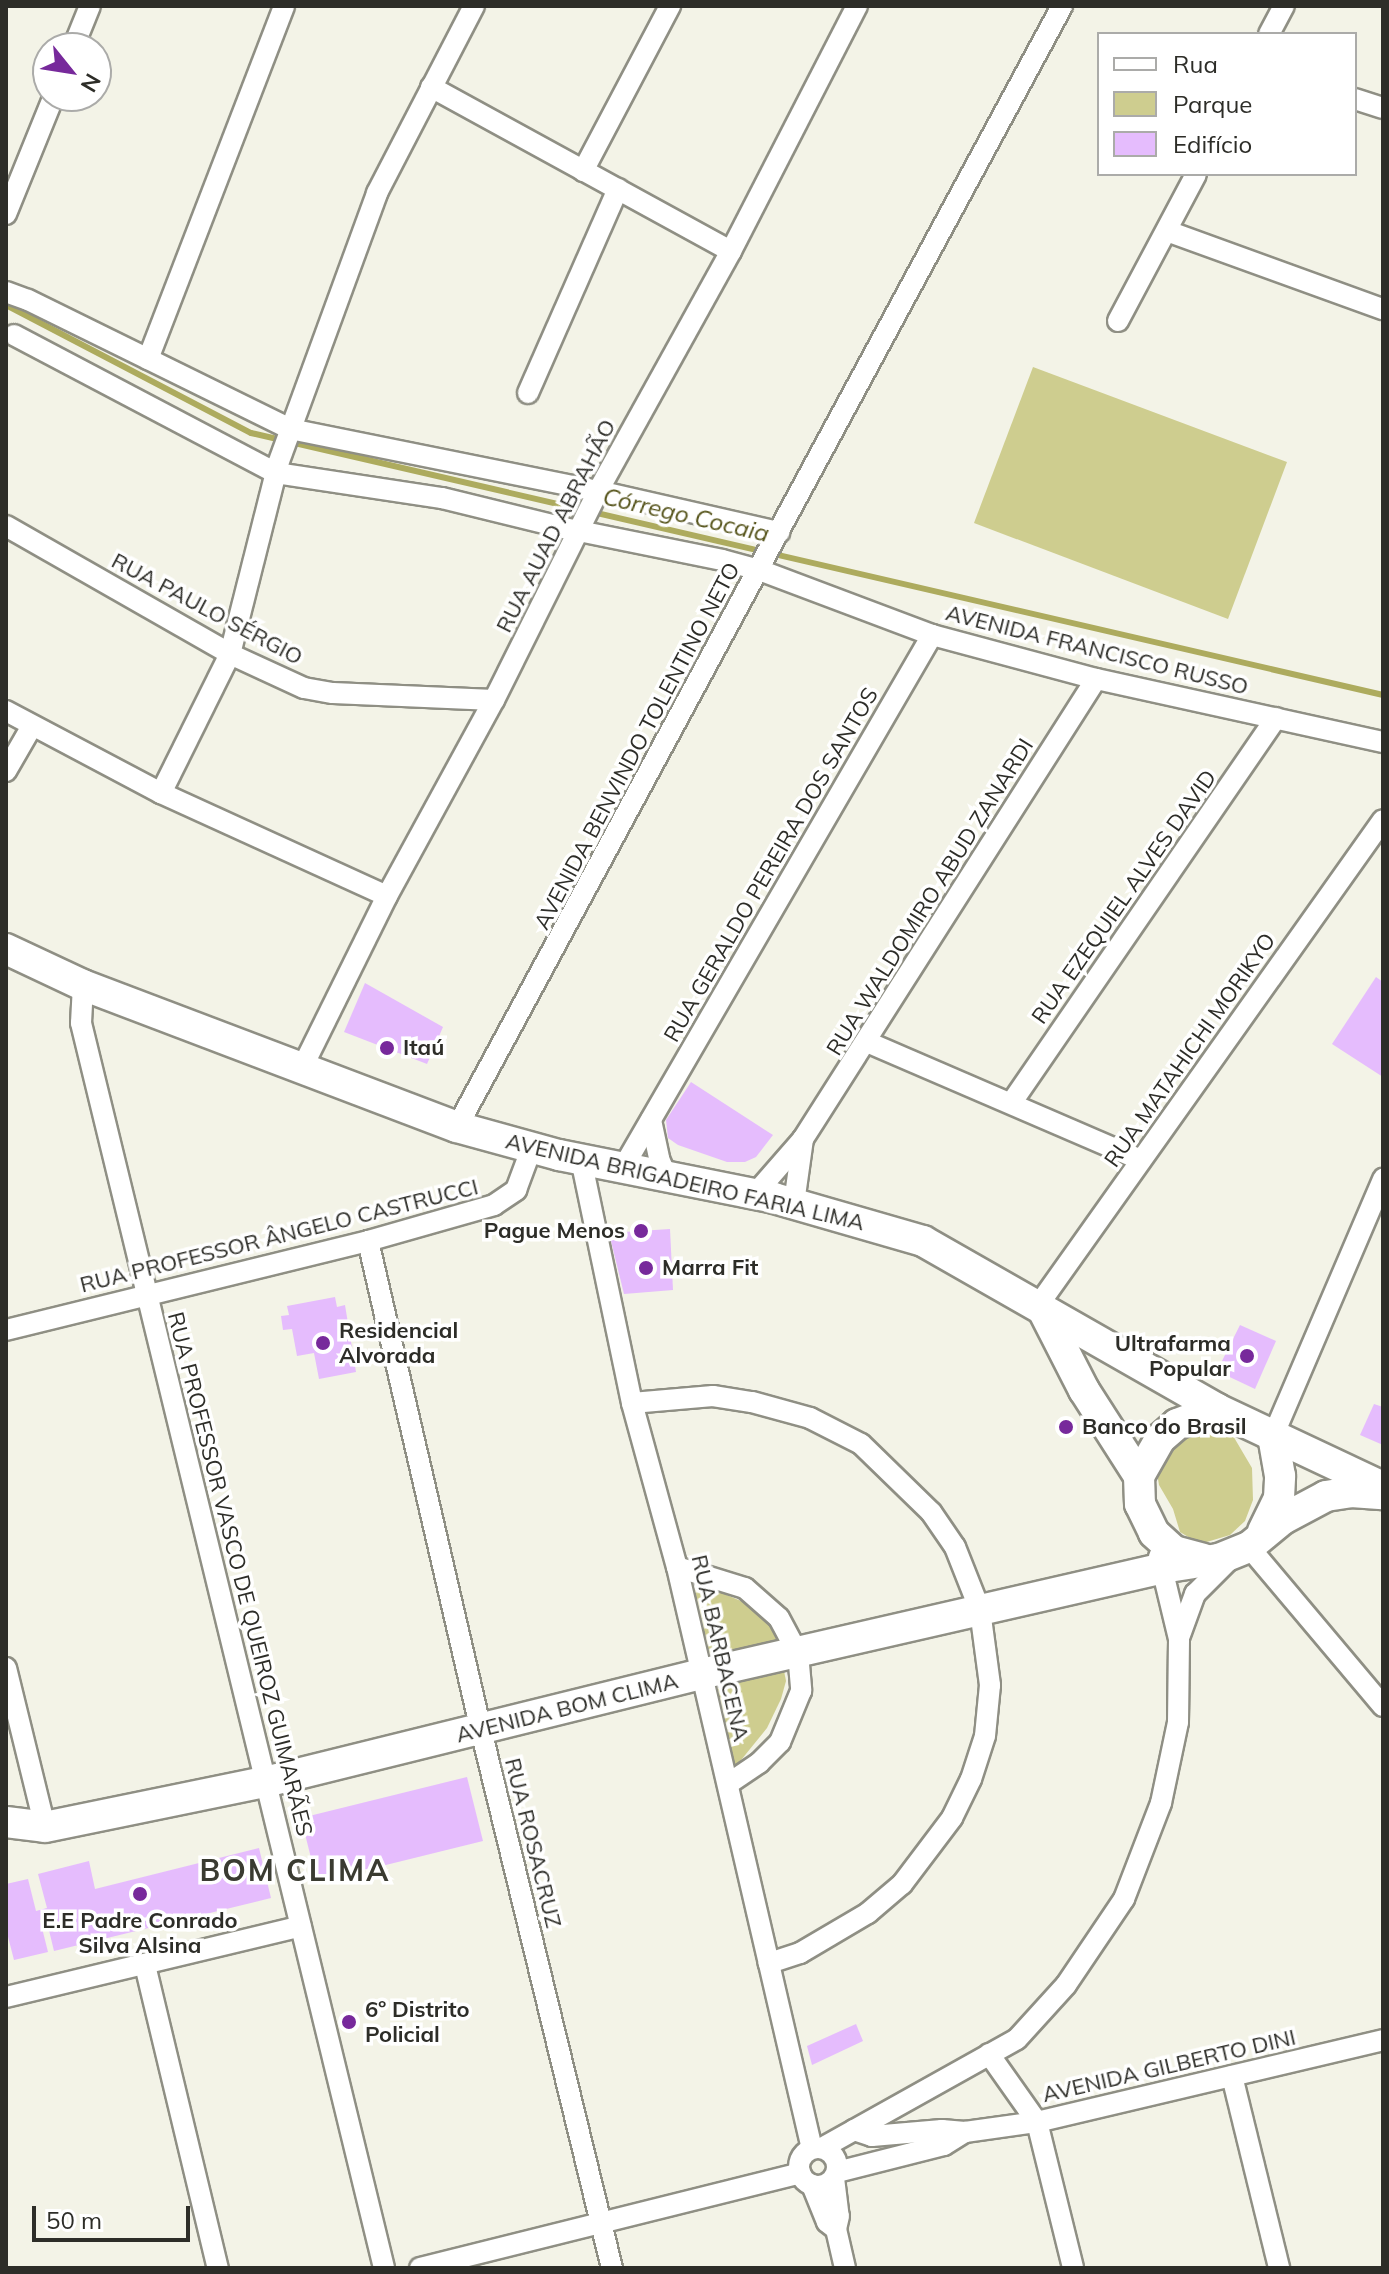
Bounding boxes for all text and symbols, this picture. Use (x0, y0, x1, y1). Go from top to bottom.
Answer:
north arrow (32, 32, 112, 112)
legend (1097, 32, 1357, 176)
text: Rua (1173, 49, 1218, 79)
text: N (75, 69, 107, 97)
text: Parque (1173, 89, 1252, 119)
text: Edifício (1173, 129, 1252, 159)
street label: RUA AUAD ABRAHÃO (491, 415, 621, 637)
water label: Córrego Cocaia (600, 482, 772, 548)
street label: RUA PAULO SÉRGIO (107, 547, 307, 671)
street label: AVENIDA BENVINDO TOLENTINO NETO (529, 558, 745, 934)
street label: AVENIDA FRANCISCO RUSSO (943, 600, 1251, 700)
street label: RUA GERALDO PEREIRA DOS SANTOS (658, 683, 884, 1047)
street label: RUA WALDOMIRO ABUD ZANARDI (821, 734, 1039, 1060)
street label: RUA EZEQUIEL ALVES DAVID (1026, 765, 1222, 1029)
street label: RUA MATAHICHI MORIKYO (1099, 928, 1281, 1172)
place label: Itaú (403, 1035, 444, 1061)
marker: Itaú (378, 1039, 396, 1057)
street label: AVENIDA BRIGADEIRO FARIA LIMA (503, 1128, 867, 1236)
street label: RUA PROFESSOR ÂNGELO CASTRUCCI (77, 1174, 481, 1298)
place label: Pague Menos (484, 1218, 625, 1244)
marker: Pague Menos (632, 1222, 650, 1240)
place label: Marra Fit (662, 1255, 758, 1281)
marker: Marra Fit (637, 1259, 655, 1277)
street label: RUA PROFESSOR VASCO DE QUEIROZ GUIMARÃES (162, 1309, 318, 1839)
place label: Residencial Alvorada (339, 1317, 458, 1368)
place label: Ultrafarma Popular (1115, 1330, 1231, 1382)
marker: Residencial Alvorada (314, 1334, 332, 1352)
marker: Ultrafarma Popular (1238, 1347, 1256, 1365)
place label: Banco do Brasil (1082, 1414, 1247, 1440)
marker: Banco do Brasil (1057, 1418, 1075, 1436)
street label: RUA BARBACENA (686, 1552, 754, 1744)
street label: AVENIDA BOM CLIMA (453, 1668, 681, 1748)
street label: RUA ROSACRUZ (499, 1755, 567, 1931)
district label: BOM CLIMA (199, 1852, 391, 1888)
marker: E.E Padre Conrado Silva Alsina (131, 1885, 149, 1903)
place label: E.E Padre Conrado Silva Alsina (42, 1907, 238, 1958)
place label: 6º Distrito Policial (365, 1996, 469, 2048)
marker: 6º Distrito Policial (340, 2013, 358, 2031)
street label: AVENIDA GILBERTO DINI (1040, 2024, 1298, 2108)
scale bar (36, 2190, 194, 2240)
text: 50 m (46, 2205, 102, 2235)

